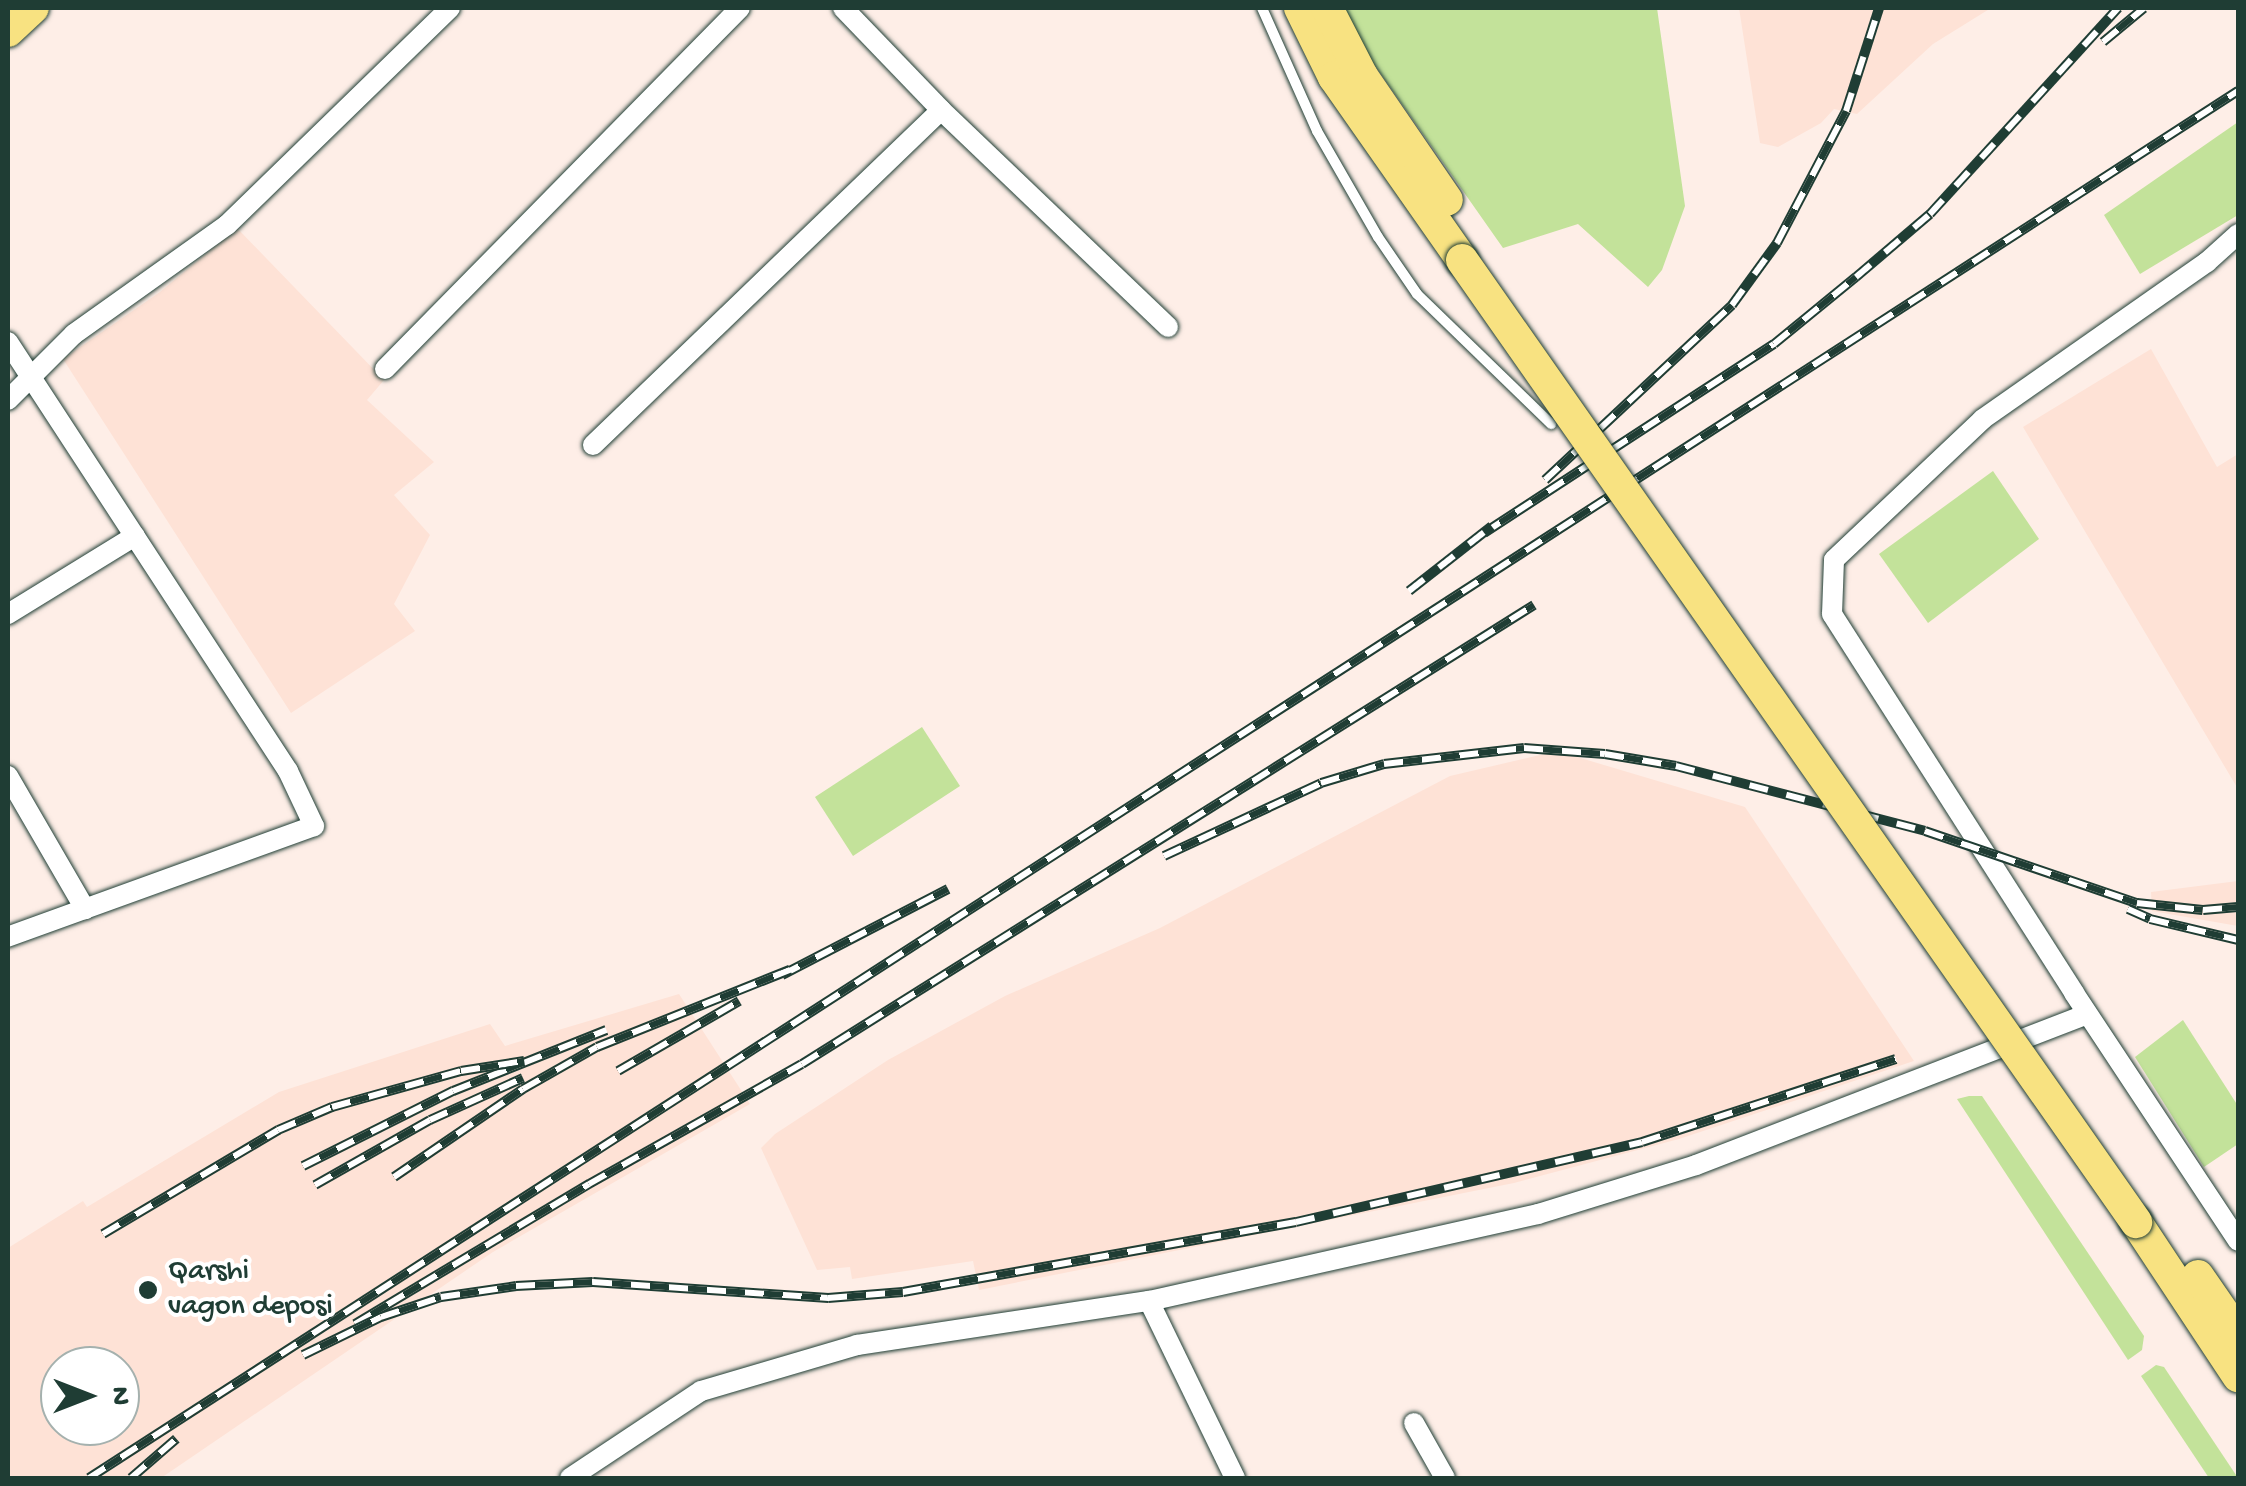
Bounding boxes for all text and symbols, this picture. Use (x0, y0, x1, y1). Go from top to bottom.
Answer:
place label: Qarshi vagon deposi (168, 1255, 333, 1326)
marker: Qarshi vagon deposi (137, 1279, 159, 1301)
north arrow (40, 1346, 140, 1446)
text: N (102, 1387, 135, 1405)

